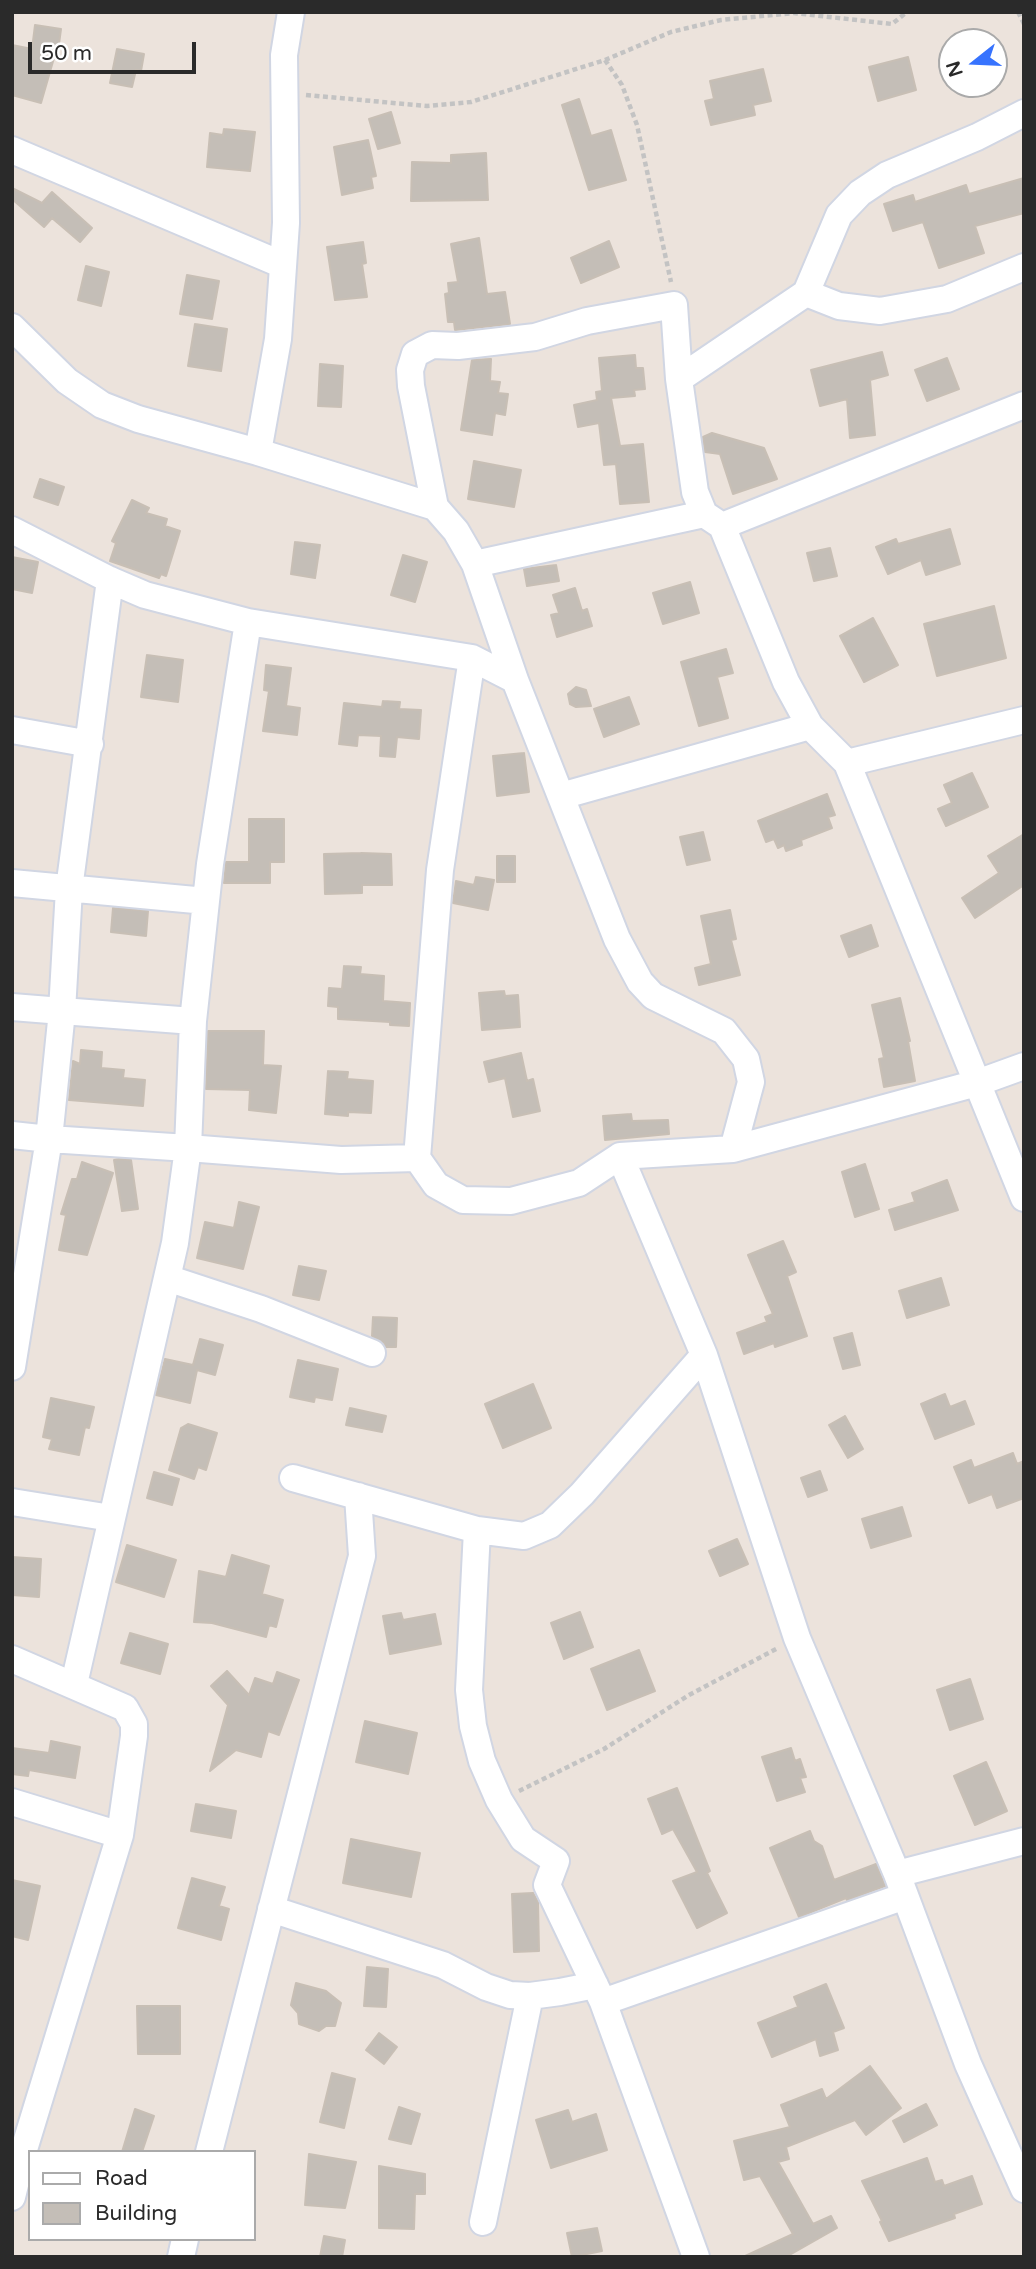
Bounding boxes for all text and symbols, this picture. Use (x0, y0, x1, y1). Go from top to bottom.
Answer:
scale bar (32, 28, 200, 72)
north arrow (938, 28, 1008, 98)
text: 50 m (41, 41, 92, 66)
text: N (942, 58, 968, 80)
legend (28, 2150, 256, 2241)
text: Road (95, 2166, 148, 2191)
text: Building (95, 2201, 177, 2226)

